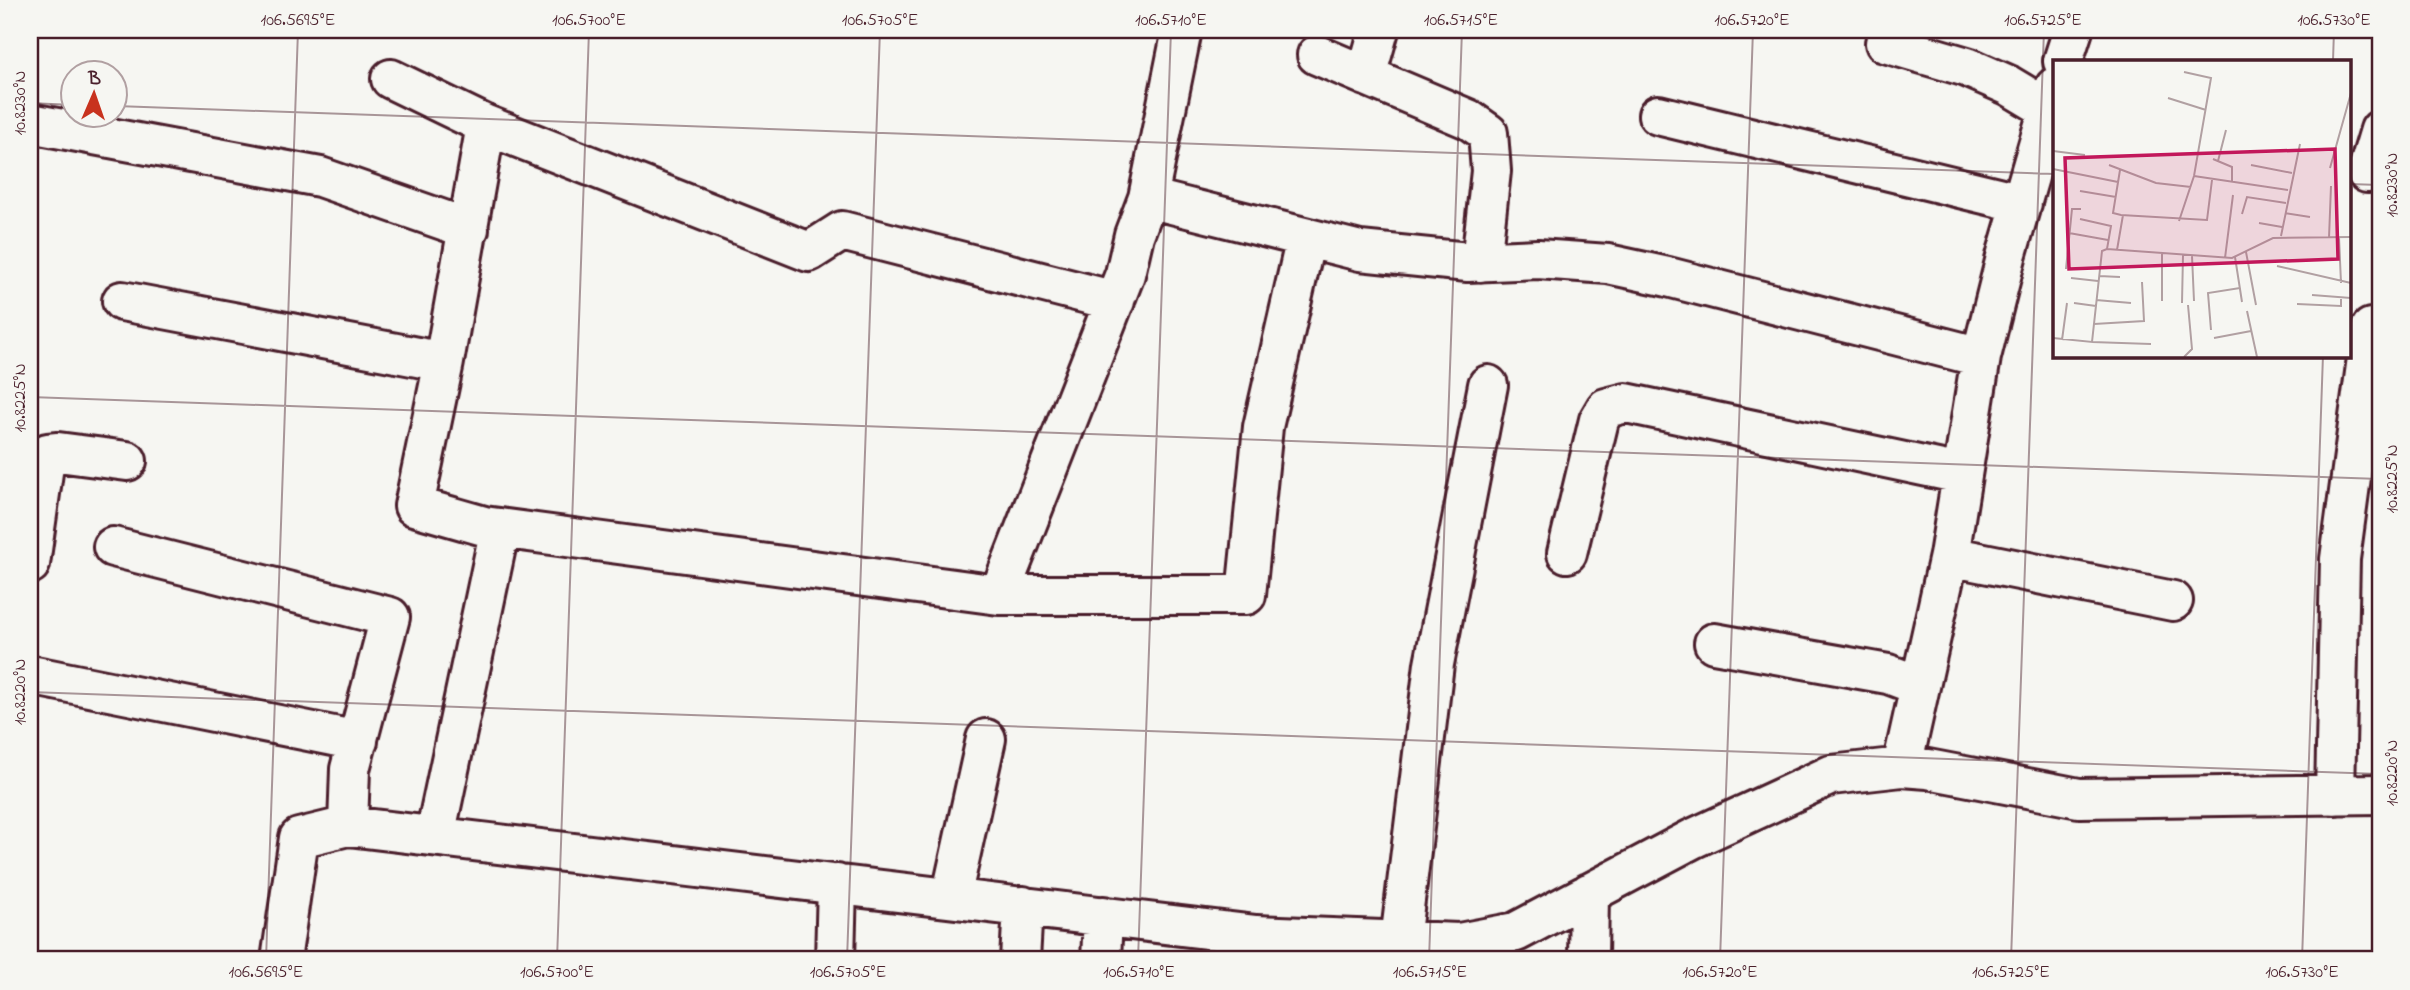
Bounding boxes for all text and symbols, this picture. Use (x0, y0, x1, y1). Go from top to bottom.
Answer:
text: 106.5695°E (261, 8, 335, 34)
text: 106.5700°E (552, 8, 626, 34)
text: 106.5705°E (842, 8, 918, 34)
text: 106.5710°E (1135, 8, 1207, 34)
text: 106.5715°E (1424, 8, 1498, 34)
text: 106.5720°E (1714, 8, 1790, 34)
text: 106.5725°E (2004, 8, 2082, 34)
text: 106.5730°E (2297, 8, 2371, 34)
north arrow (60, 60, 130, 130)
inset map (2053, 60, 2350, 357)
text: B (87, 66, 102, 93)
text: 10.8230°N (8, 70, 34, 136)
text: 10.8230°N (2380, 152, 2406, 218)
text: 10.8225°N (8, 363, 34, 433)
text: 10.8225°N (2380, 444, 2406, 514)
text: 10.8220°N (8, 659, 34, 725)
text: 10.8220°N (2380, 740, 2406, 806)
text: 106.5695°E (229, 960, 303, 986)
text: 106.5700°E (520, 960, 594, 986)
text: 106.5705°E (810, 960, 886, 986)
text: 106.5710°E (1103, 960, 1175, 986)
text: 106.5715°E (1393, 960, 1467, 986)
text: 106.5720°E (1682, 960, 1758, 986)
text: 106.5725°E (1972, 960, 2050, 986)
text: 106.5730°E (2265, 960, 2339, 986)

